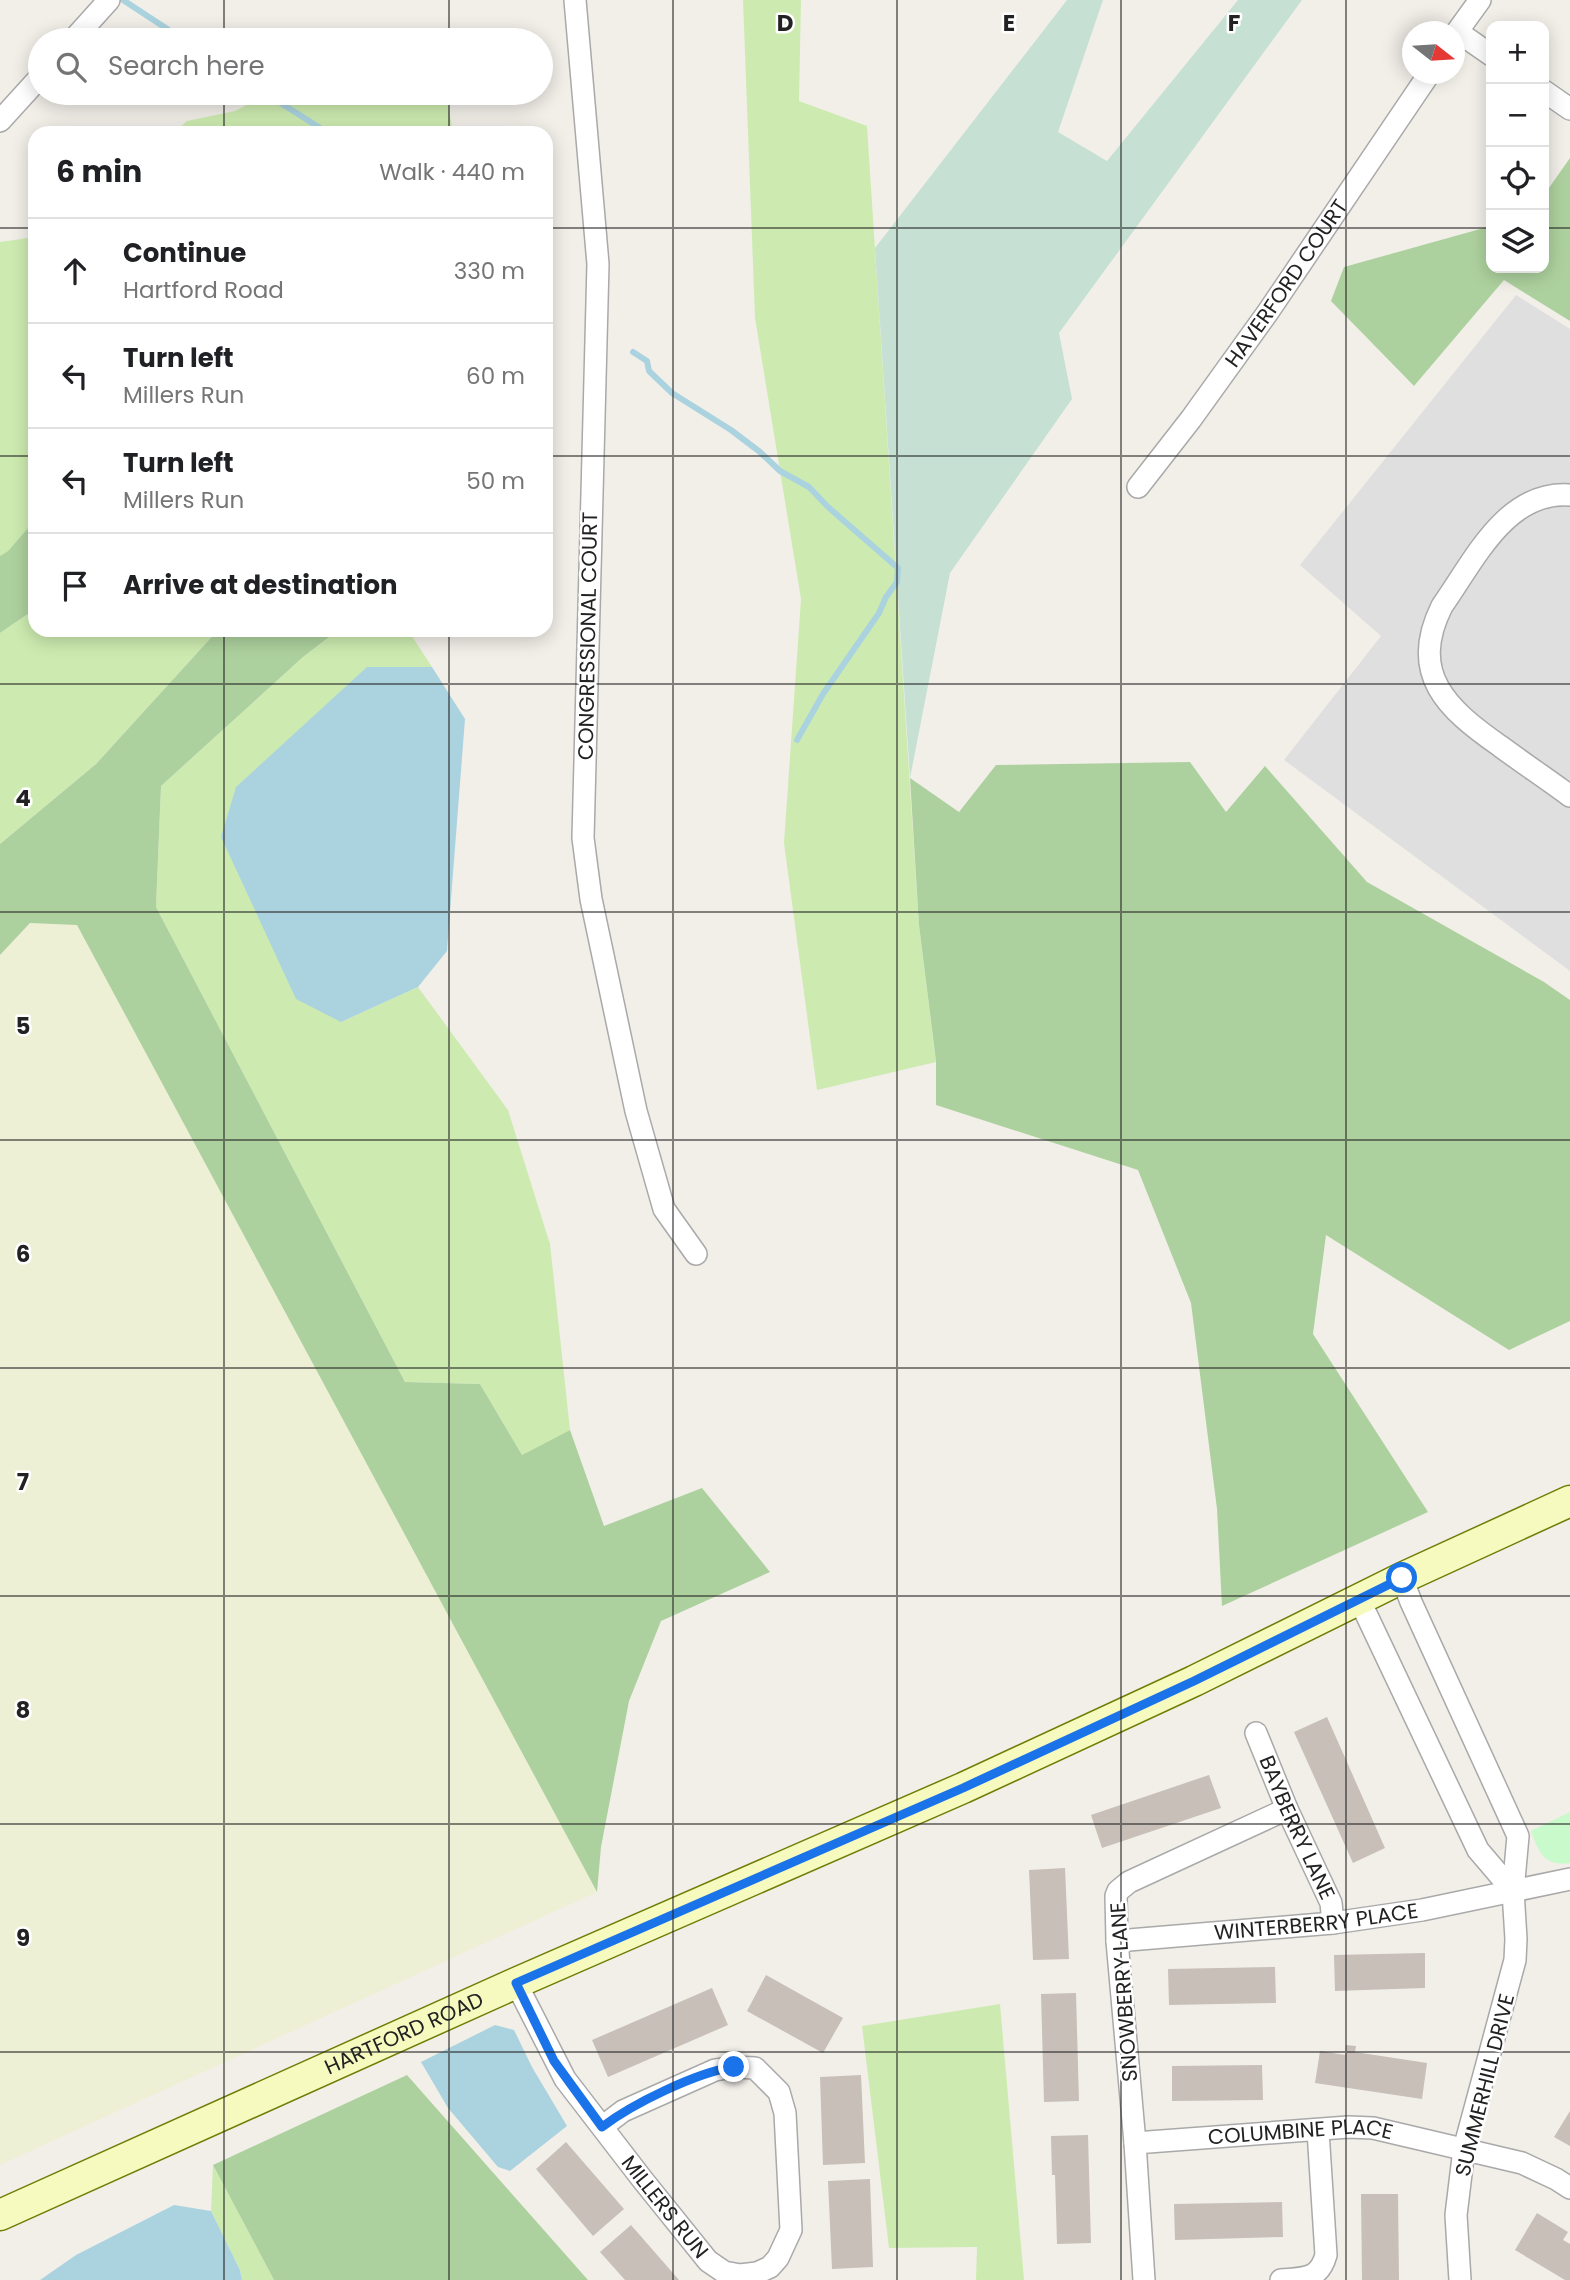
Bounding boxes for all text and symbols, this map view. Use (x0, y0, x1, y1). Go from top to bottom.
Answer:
text: D (777, 7, 793, 39)
text: E (1003, 7, 1015, 39)
text: F (1228, 7, 1240, 39)
north arrow (1402, 21, 1465, 84)
map controls (1486, 21, 1549, 273)
button: + (1486, 21, 1549, 84)
search box (28, 28, 553, 105)
icon: search (52, 48, 90, 86)
text: Search here (108, 48, 265, 84)
button: − (1486, 84, 1549, 147)
button: locate (1486, 147, 1549, 210)
text: 6 min (56, 150, 142, 193)
text: Walk · 440 m (379, 156, 525, 188)
street label: HAVERFORD COURT (1218, 194, 1354, 373)
button: layers (1486, 210, 1549, 273)
text: Continue (123, 235, 246, 271)
icon: ahead (56, 252, 94, 290)
text: 330 m (454, 255, 525, 287)
text: Hartford Road (123, 274, 284, 306)
text: Turn left (123, 340, 234, 376)
icon: left (56, 357, 94, 395)
text: 60 m (466, 360, 525, 392)
text: Millers Run (123, 379, 244, 411)
text: Turn left (123, 445, 234, 481)
icon: left (56, 462, 94, 500)
text: 50 m (466, 465, 525, 497)
text: Millers Run (123, 484, 244, 516)
street label: CONGRESSIONAL COURT (571, 512, 604, 760)
icon: arrive (56, 567, 94, 605)
text: Arrive at destination (123, 567, 398, 603)
text: 4 (15, 782, 31, 814)
text: 5 (16, 1010, 30, 1042)
text: 6 (16, 1238, 30, 1270)
text: 7 (17, 1466, 29, 1498)
route start (1386, 1562, 1417, 1593)
text: 8 (16, 1694, 30, 1726)
street label: BAYBERRY LANE (1253, 1751, 1342, 1904)
street label: WINTERBERRY PLACE (1213, 1896, 1420, 1947)
street label: SNOWBERRY LANE (1103, 1901, 1144, 2083)
text: 9 (16, 1922, 30, 1954)
street label: HARTFORD ROAD (320, 1984, 488, 2081)
street label: SUMMERHILL DRIVE (1448, 1990, 1521, 2179)
route end (718, 2051, 749, 2082)
street label: COLUMBINE PLACE (1207, 2112, 1396, 2151)
street label: MILLERS RUN (615, 2149, 715, 2264)

